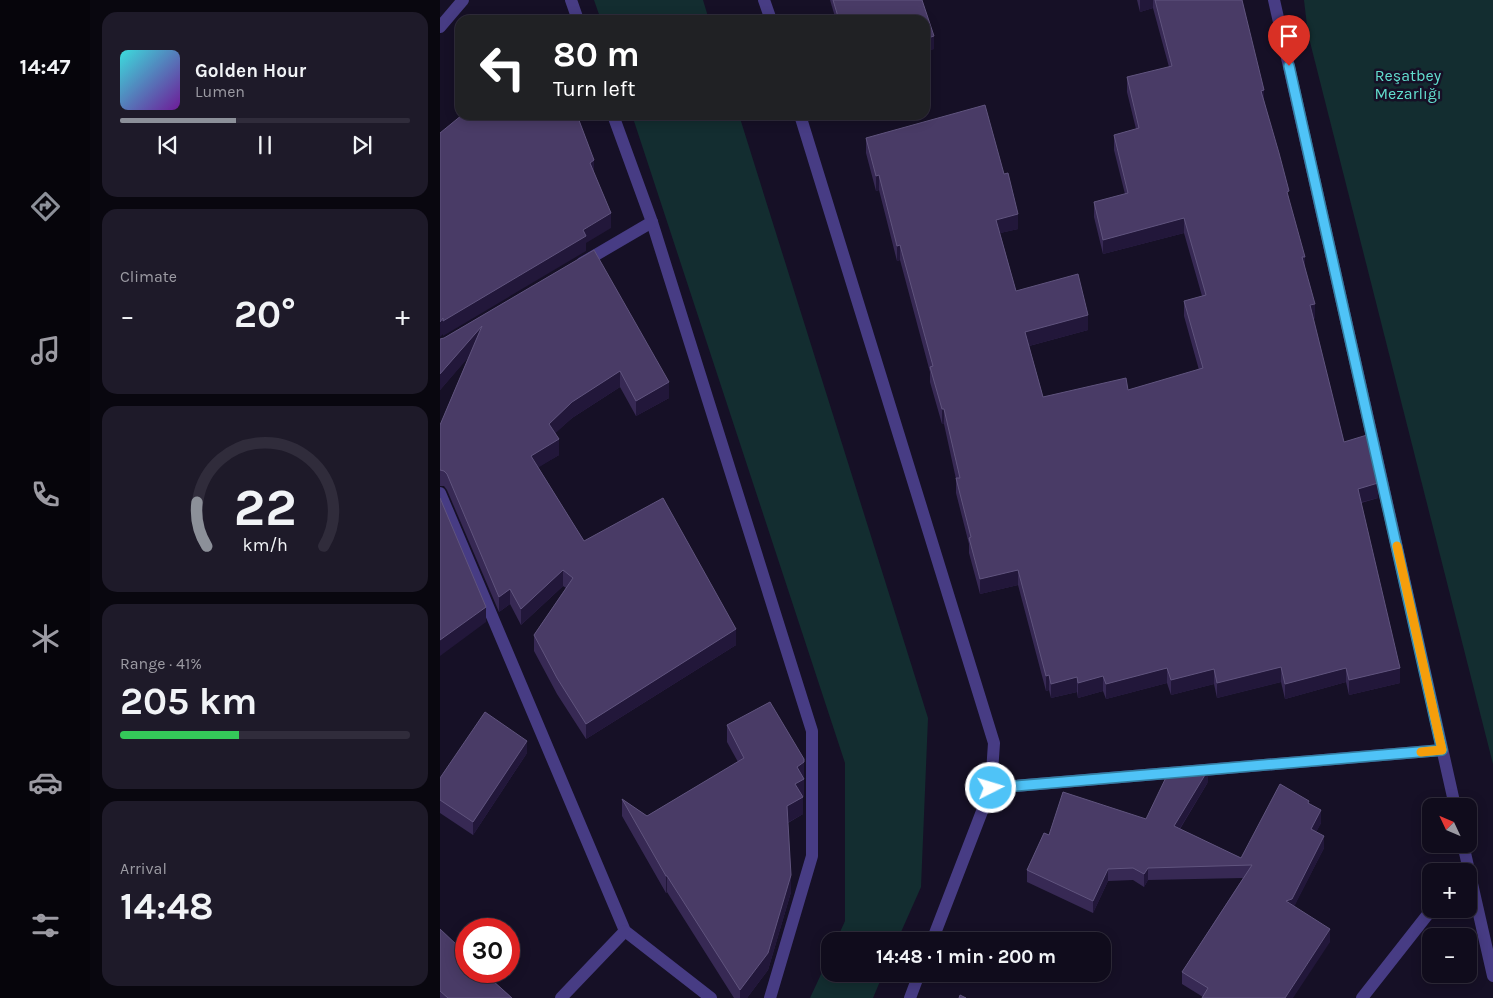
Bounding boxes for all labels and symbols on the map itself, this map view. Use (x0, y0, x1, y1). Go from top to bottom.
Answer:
pin (1268, 15, 1310, 66)
park label: Reşatbey Mezarlığı (1375, 66, 1442, 103)
position arrow (964, 761, 1016, 813)
north arrow (1422, 798, 1478, 852)
speed limit sign: 30 (455, 918, 520, 983)

